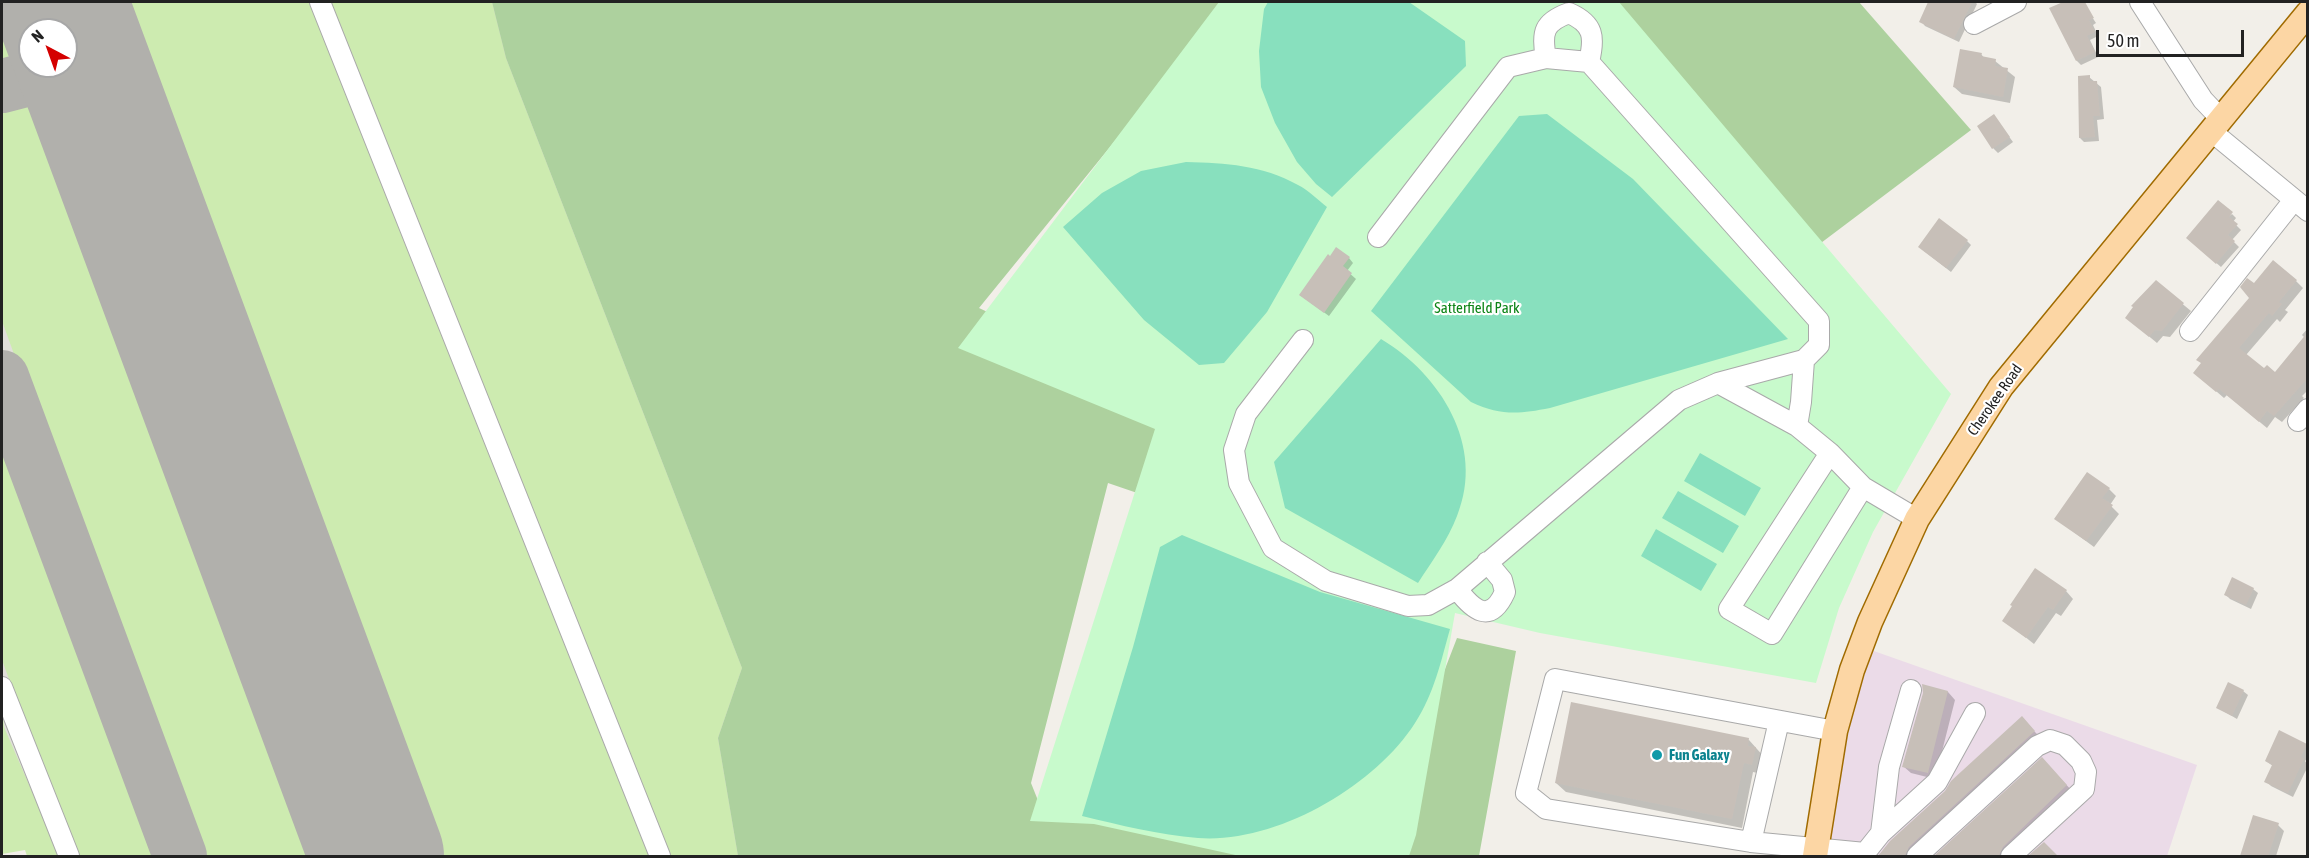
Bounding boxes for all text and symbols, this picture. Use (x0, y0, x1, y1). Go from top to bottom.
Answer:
north arrow (18, 18, 78, 78)
scale bar (2099, 18, 2248, 56)
text: N (28, 26, 47, 46)
text: 50 m (2107, 30, 2139, 51)
park label: Satterfield Park (1434, 299, 1520, 317)
street label: Cherokee Road (1964, 361, 2026, 439)
place label: Fun Galaxy (1669, 746, 1730, 764)
marker: Fun Galaxy (1650, 748, 1664, 762)

